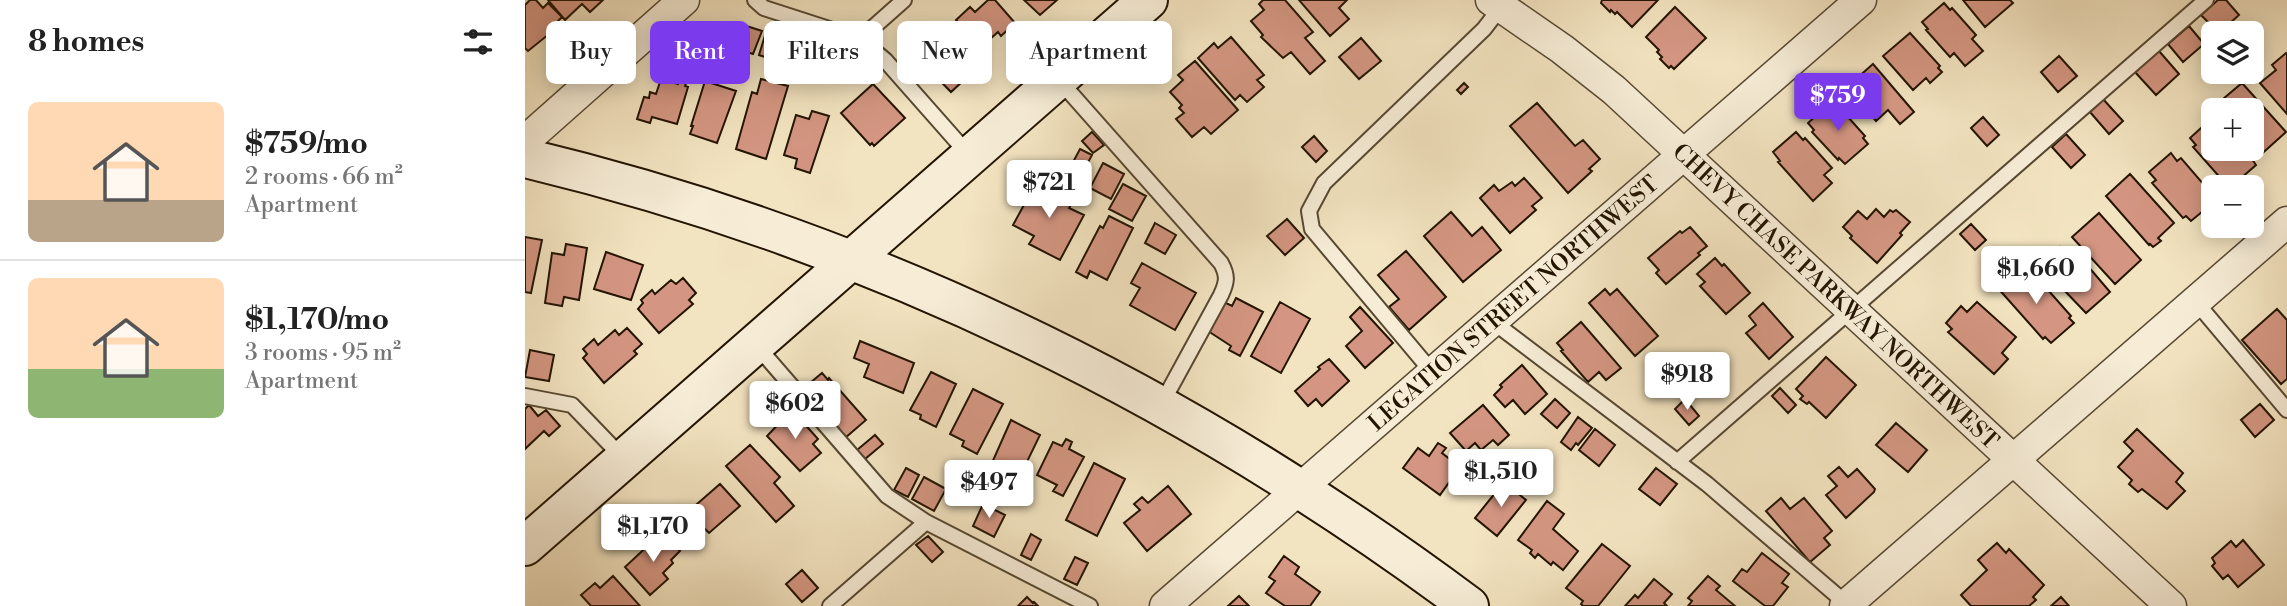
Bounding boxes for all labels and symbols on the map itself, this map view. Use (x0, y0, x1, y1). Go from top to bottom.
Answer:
pin: $759 (1797, 74, 1879, 133)
street label: CHEVY CHASE PARKWAY NORTHWEST (1666, 138, 2004, 456)
pin: $721 (1008, 160, 1090, 220)
street label: LEGATION STREET NORTHWEST (1363, 170, 1665, 438)
pin: $1,660 (1979, 246, 2093, 306)
pin: $918 (1646, 352, 1728, 412)
pin: $602 (754, 382, 836, 441)
pin: $1,510 (1444, 449, 1558, 509)
pin: $497 (948, 461, 1030, 520)
pin: $1,170 (596, 504, 710, 564)

